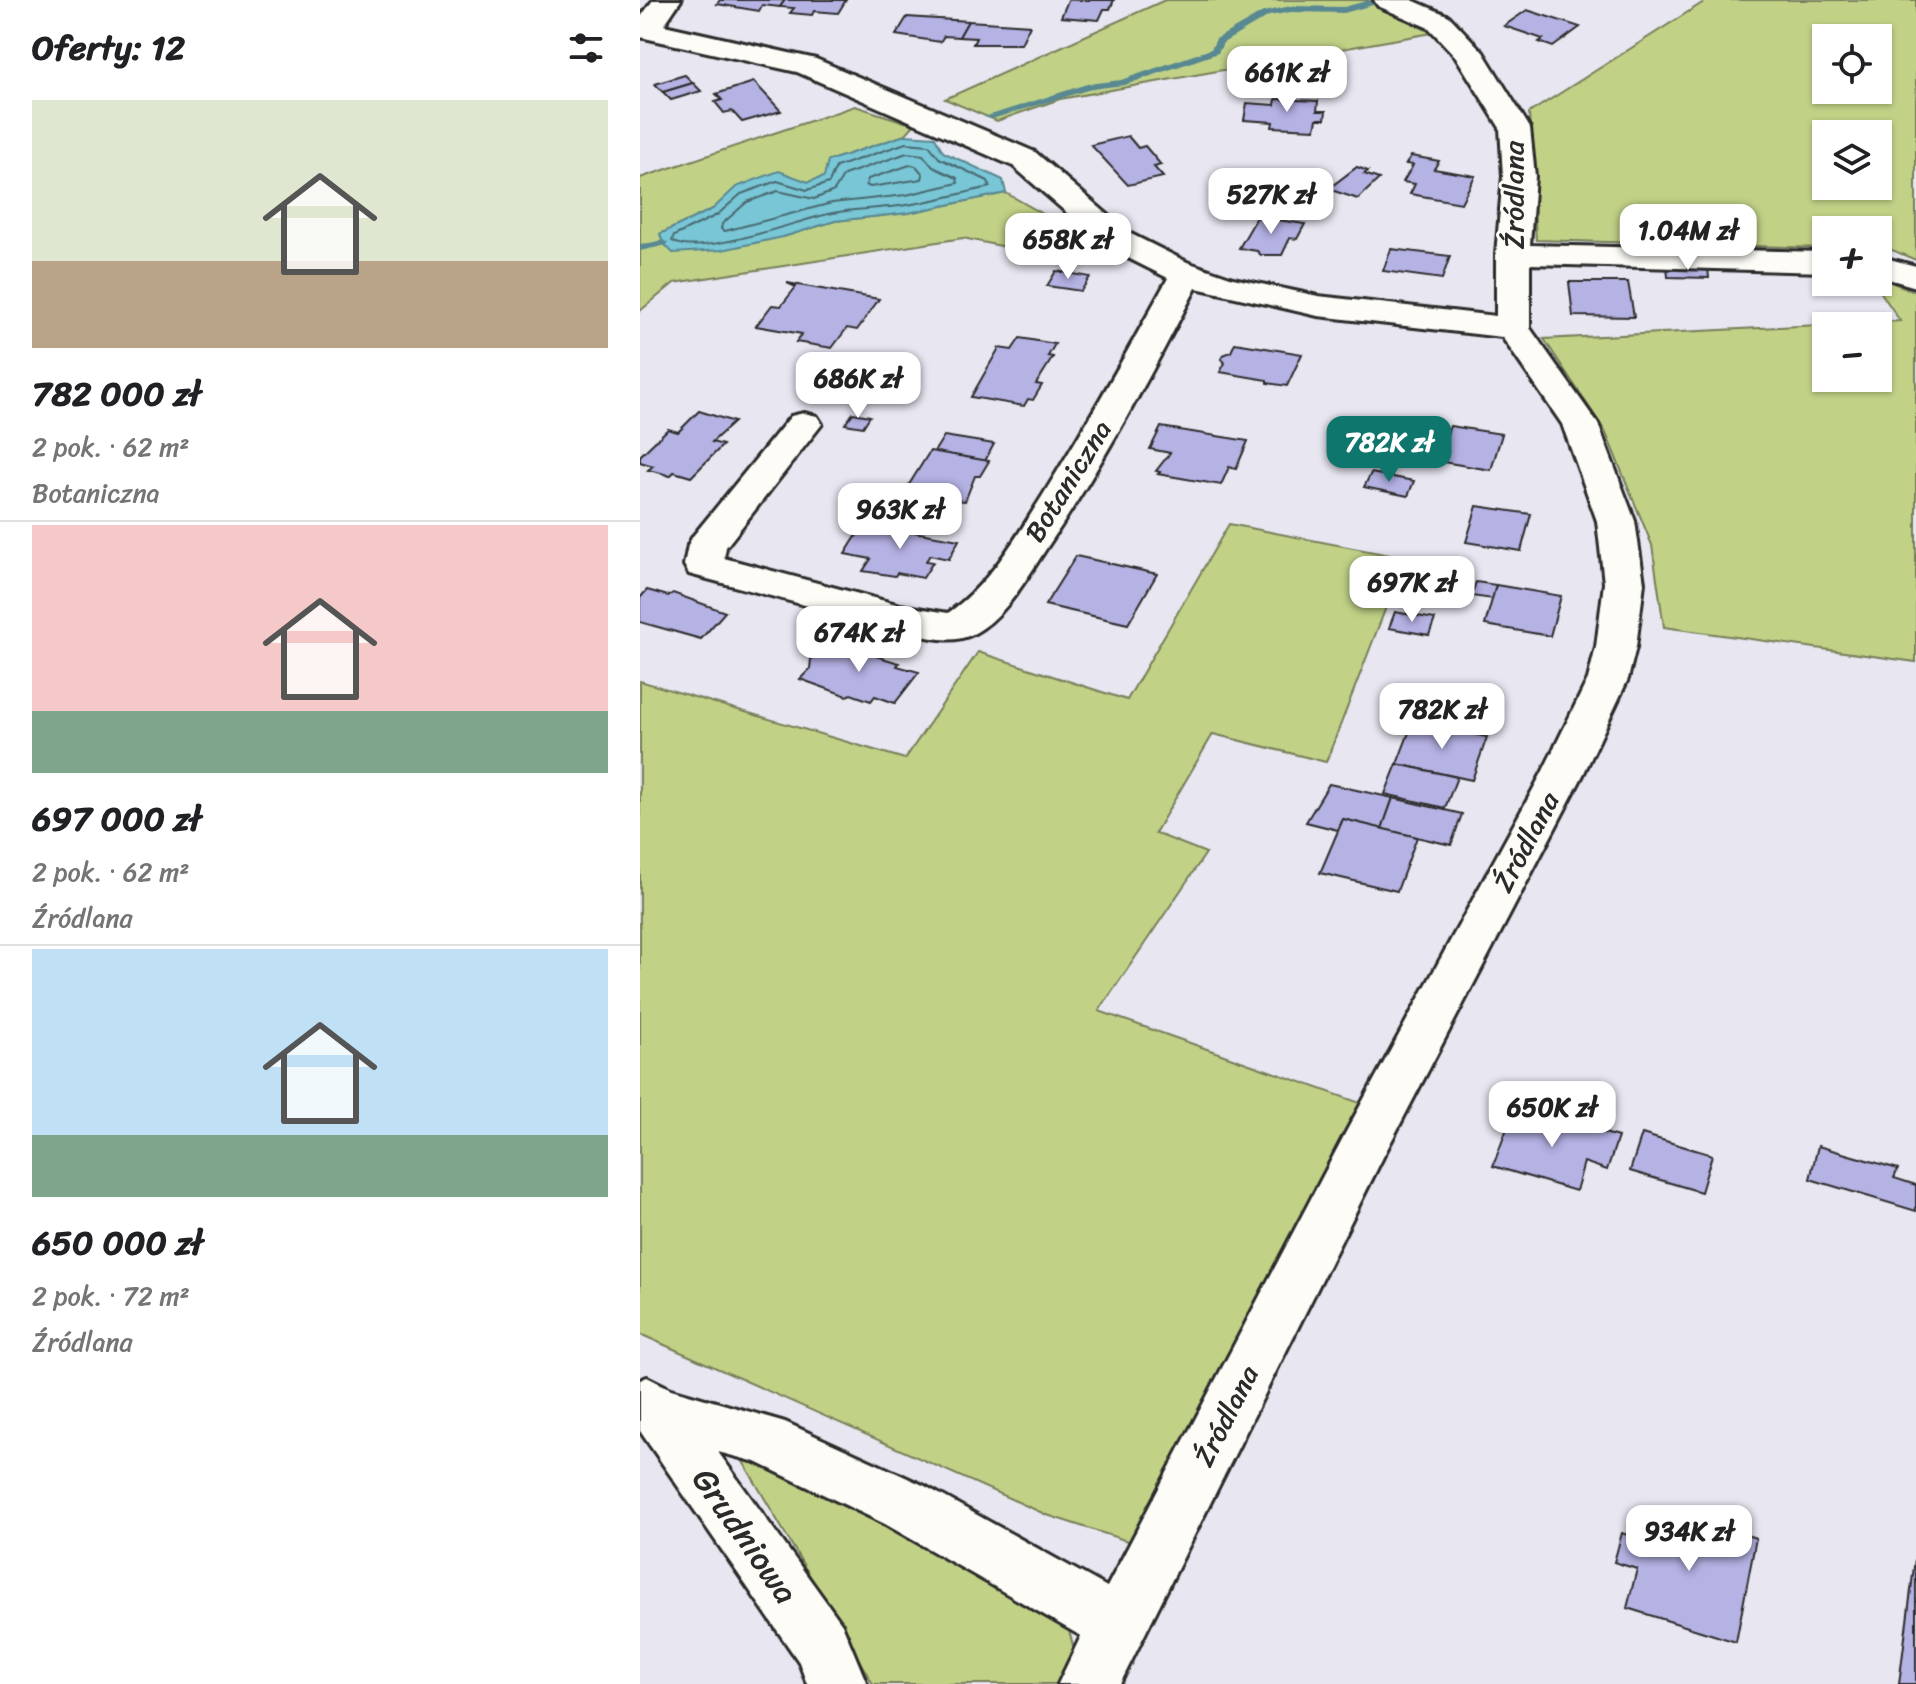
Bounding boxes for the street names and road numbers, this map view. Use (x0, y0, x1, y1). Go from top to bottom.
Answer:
street label: Źródlana (1489, 140, 1538, 249)
street label: Botaniczna (1011, 410, 1125, 552)
street label: Źródlana (1479, 782, 1573, 901)
street label: Źródlana (1180, 1356, 1273, 1475)
street label: Grudniowa (676, 1455, 814, 1617)

